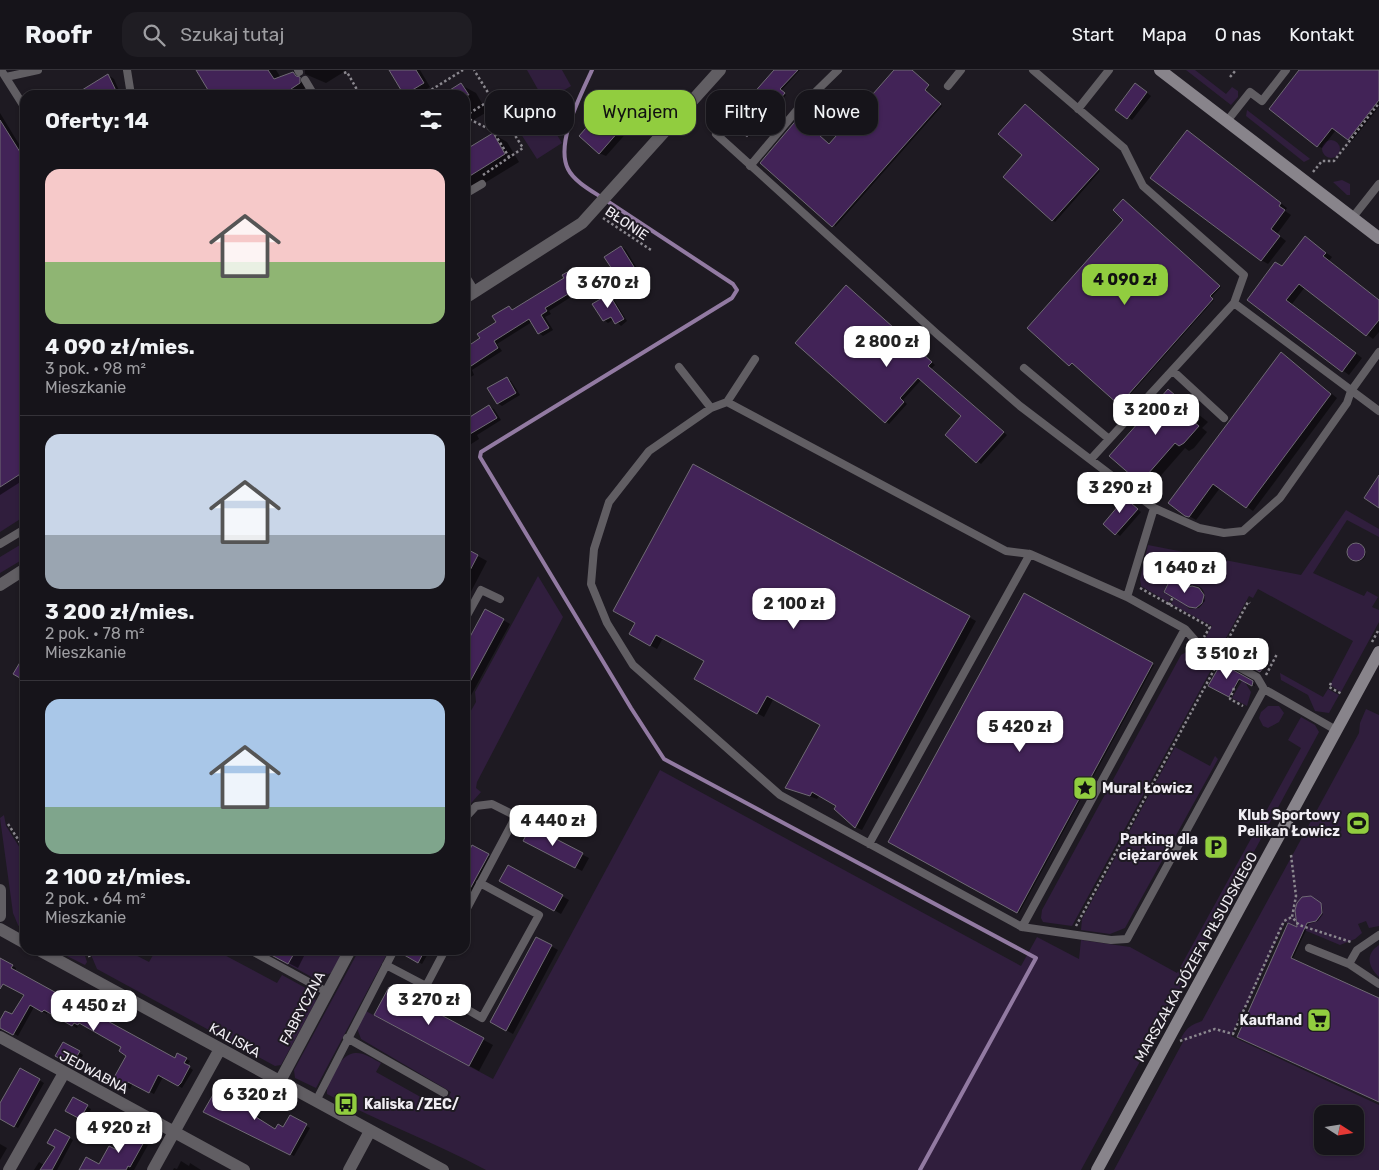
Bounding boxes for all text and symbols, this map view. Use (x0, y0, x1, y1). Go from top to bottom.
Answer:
search box (122, 12, 472, 57)
text: Roofr (25, 21, 92, 49)
icon: search (140, 21, 168, 49)
text: Szukaj tutaj (180, 23, 284, 46)
text: Start (1072, 24, 1114, 46)
text: Mapa (1142, 24, 1187, 46)
text: O nas (1215, 24, 1261, 46)
text: Kontakt (1289, 24, 1354, 46)
chip: Kupno (485, 90, 574, 135)
chip: Wynajem (584, 90, 696, 135)
chip: Filtry (706, 90, 785, 135)
chip: Nowe (795, 90, 878, 135)
icon: filters (417, 106, 445, 134)
text: Oferty: 14 (45, 108, 149, 133)
icon: home (200, 201, 290, 291)
street label: BŁONIE (602, 203, 652, 244)
pin: 4 090 zł (1073, 264, 1177, 306)
pin: 3 670 zł (556, 266, 660, 309)
text: 4 090 zł (1093, 270, 1157, 289)
text: 3 670 zł (577, 273, 639, 292)
pin: 2 800 zł (835, 326, 939, 368)
text: 2 800 zł (855, 332, 919, 351)
text: 4 090 zł/mies. (45, 334, 195, 359)
text: 3 pok. · 98 m² (45, 359, 146, 378)
text: Mieszkanie (45, 378, 126, 397)
pin: 3 200 zł (1104, 394, 1208, 436)
text: 3 200 zł (1124, 400, 1188, 419)
icon: home (200, 467, 290, 557)
pin: 3 290 zł (1068, 472, 1172, 514)
text: 3 290 zł (1088, 478, 1152, 497)
pin: 1 640 zł (1133, 552, 1237, 594)
text: 1 640 zł (1154, 558, 1216, 577)
pin: 2 100 zł (742, 588, 846, 630)
text: 2 100 zł (763, 594, 825, 613)
text: 3 200 zł/mies. (45, 599, 194, 624)
text: 2 pok. · 78 m² (45, 624, 144, 643)
pin: 3 510 zł (1175, 638, 1279, 680)
text: Mieszkanie (45, 643, 126, 662)
text: 3 510 zł (1197, 644, 1257, 663)
pin: 5 420 zł (968, 710, 1072, 753)
text: 5 420 zł (988, 717, 1052, 736)
icon: home (200, 732, 290, 822)
place icon: Mural Łowicz (1072, 775, 1098, 801)
place label: Mural Łowicz (1102, 780, 1193, 797)
pin: 4 440 zł (501, 804, 605, 847)
place label: Klub Sportowy Pelikan Łowicz (1238, 807, 1341, 840)
sports icon: Klub Sportowy Pelikan Łowicz (1345, 810, 1371, 836)
text: 4 440 zł (521, 811, 585, 830)
place label: Parking dla ciężarówek (1119, 831, 1199, 864)
parking icon: Parking dla ciężarówek (1203, 834, 1229, 860)
street label: MARSZAŁKA JÓZEFA PIŁSUDSKIEGO (1131, 849, 1261, 1065)
text: 2 100 zł/mies. (45, 864, 191, 889)
text: 2 pok. · 64 m² (45, 889, 146, 908)
text: Mieszkanie (45, 908, 126, 927)
street label: FABRYCZNA (276, 968, 329, 1048)
pin: 3 270 zł (377, 984, 481, 1026)
pin: 4 450 zł (42, 990, 146, 1032)
text: 3 270 zł (398, 990, 460, 1009)
text: 4 450 zł (62, 996, 126, 1015)
supermarket icon: Kaufland (1306, 1007, 1332, 1033)
place label: Kaufland (1240, 1012, 1302, 1029)
street label: KALISKA (206, 1019, 264, 1062)
street label: JEDWABNA (56, 1047, 132, 1098)
pin: 6 320 zł (203, 1078, 307, 1121)
text: 6 320 zł (223, 1085, 287, 1104)
bus stop icon: Kaliska /ZEC/ (333, 1091, 359, 1117)
place label: Kaliska /ZEC/ (364, 1096, 459, 1113)
north arrow (1314, 1105, 1364, 1155)
map controls (1314, 1105, 1364, 1155)
pin: 4 920 zł (67, 1112, 171, 1154)
text: 4 920 zł (87, 1118, 151, 1137)

